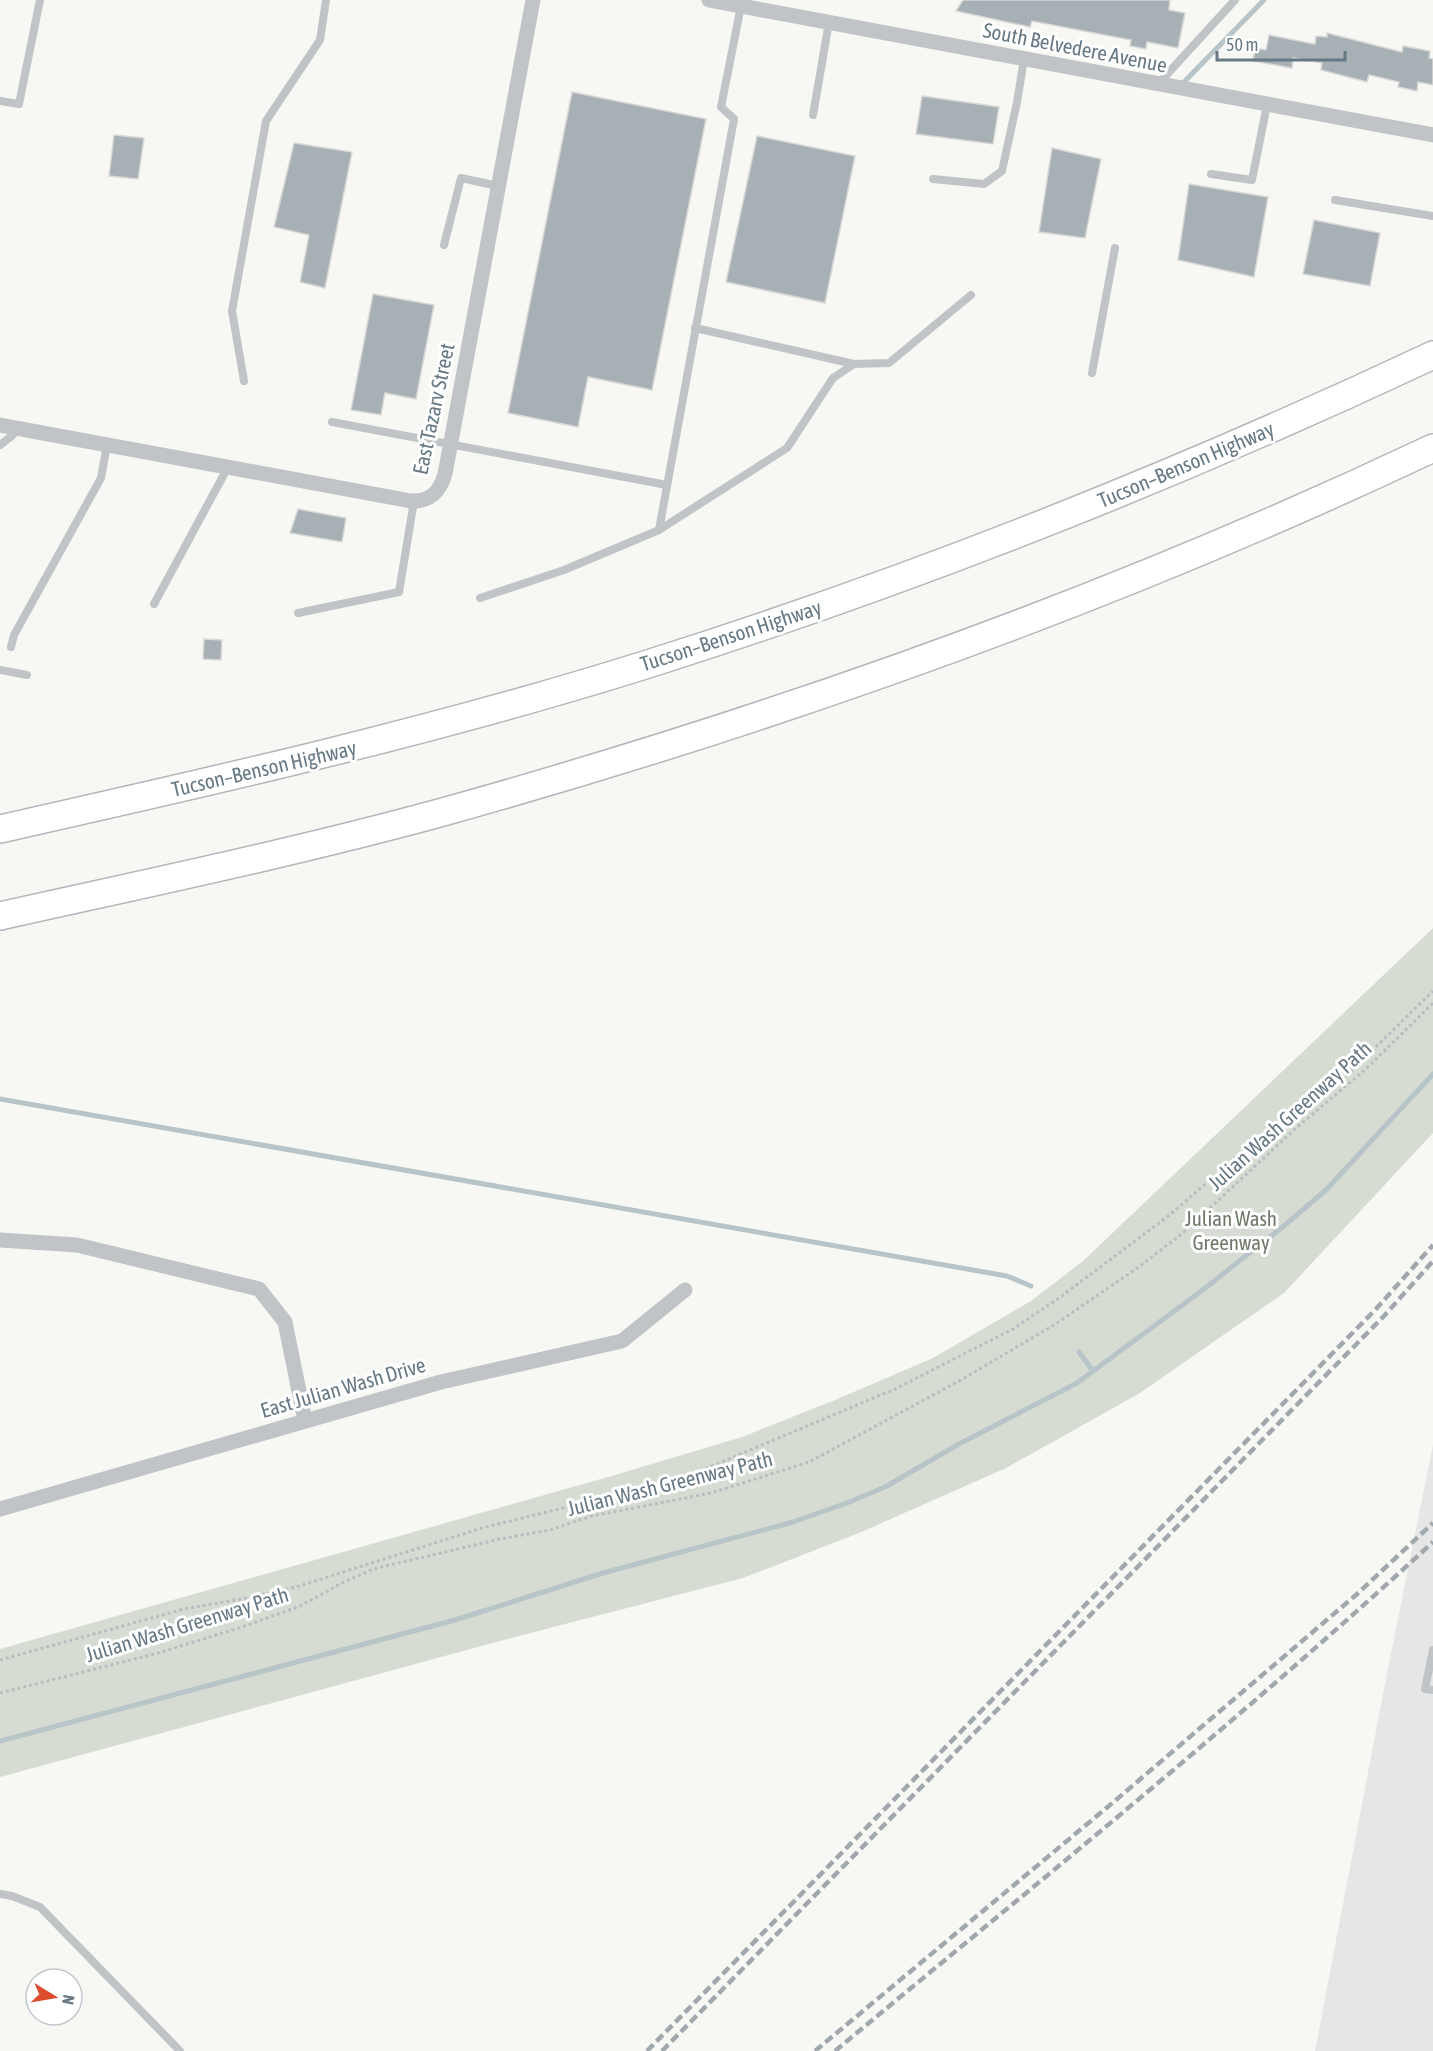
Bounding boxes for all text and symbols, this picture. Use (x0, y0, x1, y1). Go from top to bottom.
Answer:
street label: South Belvedere Avenue (981, 17, 1169, 77)
scale bar (1217, 24, 1344, 62)
text: 50 m (1226, 34, 1258, 55)
street label: East Tazarv Street (407, 341, 459, 477)
street label: Tucson–Benson Highway (1094, 416, 1278, 512)
street label: Tucson–Benson Highway (637, 594, 825, 676)
street label: Tucson–Benson Highway (169, 735, 359, 801)
street label: Julian Wash Greenway Path (1203, 1036, 1376, 1195)
park label: Julian Wash Greenway (1185, 1206, 1277, 1254)
street label: East Julian Wash Drive (257, 1352, 428, 1422)
street label: Julian Wash Greenway Path (565, 1446, 775, 1520)
street label: Julian Wash Greenway Path (82, 1582, 291, 1666)
north arrow (24, 1967, 84, 2027)
text: N (59, 1994, 78, 2006)

